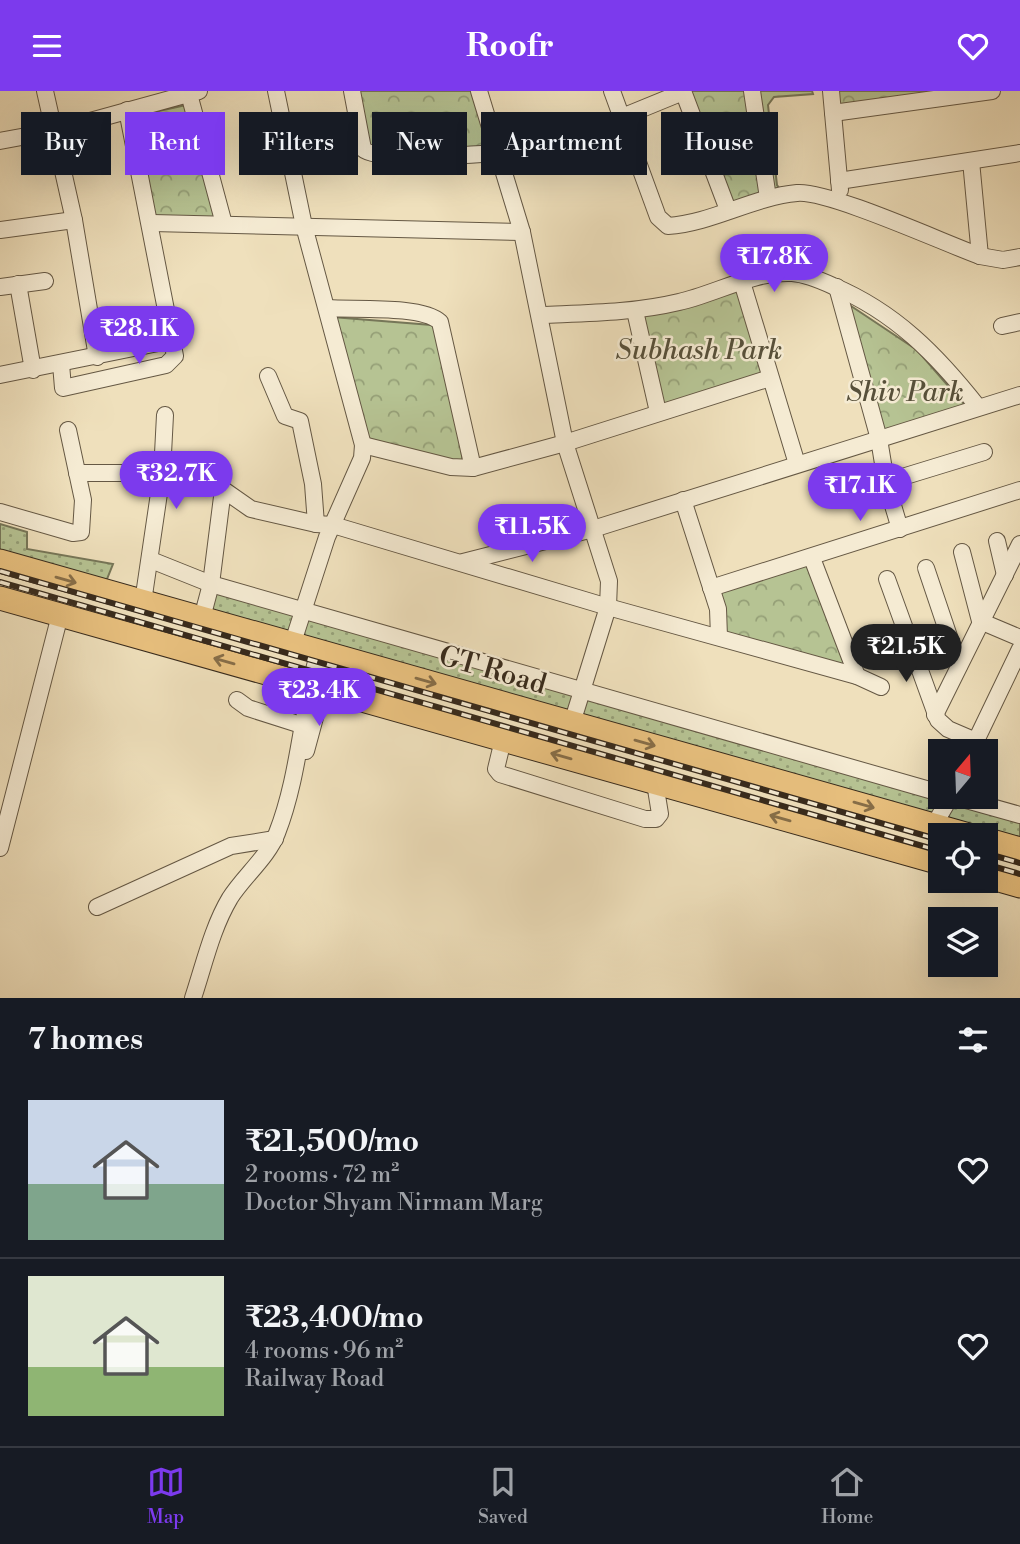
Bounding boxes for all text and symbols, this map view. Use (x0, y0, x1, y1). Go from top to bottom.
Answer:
text: Roofr (466, 26, 554, 66)
icon: menu (28, 27, 66, 65)
icon: heart (954, 27, 992, 65)
chip: Buy (21, 112, 111, 175)
chip: Rent (125, 112, 225, 175)
chip: Filters (239, 112, 358, 175)
chip: New (372, 112, 467, 175)
chip: Apartment (481, 112, 647, 175)
chip: House (661, 112, 778, 175)
pin: ₹17.8K (717, 235, 831, 294)
text: ₹17.8K (736, 243, 812, 271)
pin: ₹28.1K (82, 307, 196, 366)
text: ₹28.1K (99, 315, 179, 343)
park label: Subhash Park (616, 333, 782, 368)
park label: Shiv Park (846, 375, 964, 410)
pin: ₹32.7K (119, 451, 233, 511)
text: ₹32.7K (136, 460, 216, 488)
pin: ₹17.1K (803, 463, 917, 523)
text: ₹17.1K (824, 472, 896, 500)
pin: ₹11.5K (475, 505, 589, 564)
text: ₹11.5K (494, 513, 570, 541)
one-way arrow (54, 574, 76, 587)
pin: ₹21.5K (849, 625, 963, 684)
text: ₹21.5K (867, 633, 945, 661)
street label: GT Road (435, 638, 551, 703)
one-way arrow (213, 654, 236, 667)
pin: ₹23.4K (262, 669, 376, 728)
one-way arrow (415, 676, 437, 689)
text: ₹23.4K (278, 677, 360, 705)
one-way arrow (634, 738, 656, 751)
north arrow (928, 739, 998, 809)
map controls (928, 739, 998, 977)
one-way arrow (550, 749, 573, 762)
one-way arrow (853, 799, 875, 812)
one-way arrow (769, 811, 792, 824)
button: locate (928, 823, 998, 893)
button: layers (928, 907, 998, 977)
text: 7 homes (28, 1021, 143, 1059)
icon: filters (954, 1021, 992, 1059)
text: ₹21,500/mo (245, 1123, 419, 1161)
icon: home (84, 1128, 168, 1212)
icon: heart (954, 1151, 992, 1189)
text: 2 rooms · 72 m² (245, 1161, 399, 1189)
text: Doctor Shyam Nirmam Marg (245, 1189, 543, 1217)
text: ₹23,400/mo (245, 1299, 424, 1337)
icon: home (84, 1304, 168, 1388)
icon: heart (954, 1327, 992, 1365)
text: 4 rooms · 96 m² (245, 1337, 403, 1365)
text: Railway Road (245, 1365, 384, 1393)
tab: Map (147, 1463, 185, 1529)
tab: Saved (478, 1463, 528, 1529)
tab: Home (821, 1463, 873, 1529)

